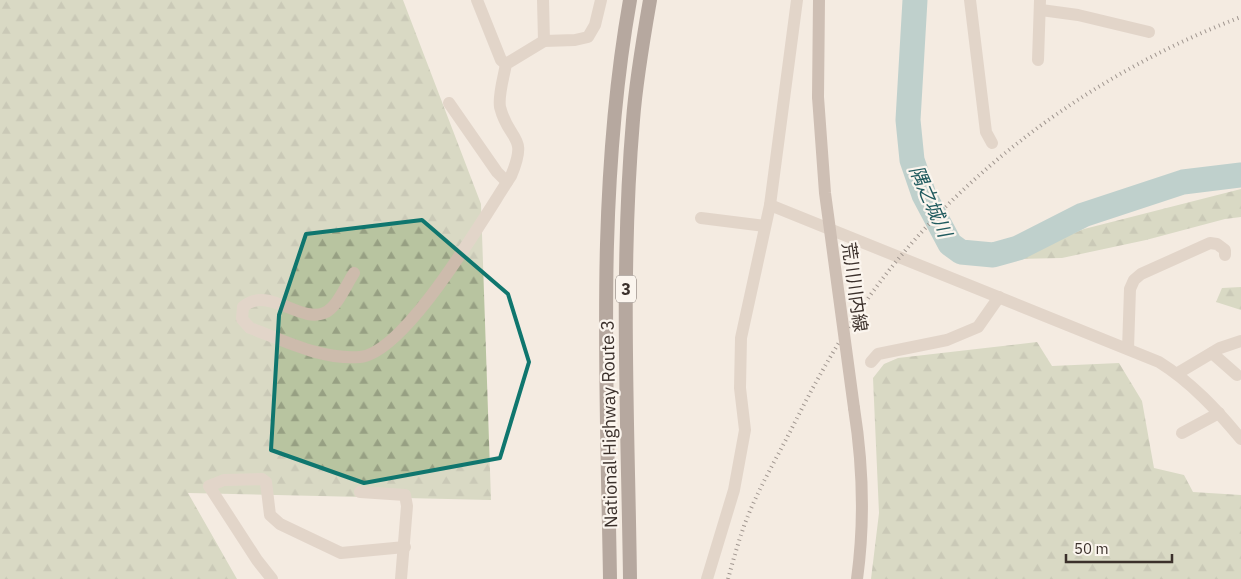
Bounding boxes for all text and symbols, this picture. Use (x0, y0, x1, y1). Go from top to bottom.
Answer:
water label: 隅之城川 (905, 161, 958, 242)
street label: 荒川川内線 (837, 241, 873, 333)
road number: 3 (616, 276, 636, 302)
street label: National Highway Route 3 (596, 320, 622, 528)
scale bar (1066, 532, 1172, 564)
text: 50 m (1074, 539, 1109, 558)

